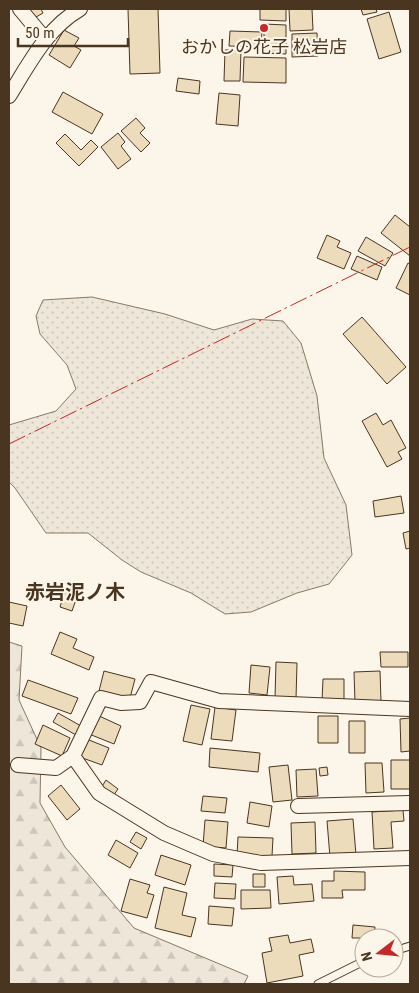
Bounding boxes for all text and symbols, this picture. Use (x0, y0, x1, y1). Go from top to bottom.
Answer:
scale bar (18, 15, 128, 47)
marker: おかしの花子 松岩店 (258, 22, 270, 34)
text: 50 m (25, 24, 55, 42)
place label: おかしの花子 松岩店 (181, 36, 347, 57)
district label: 赤岩泥ノ木 (25, 580, 125, 604)
north arrow (354, 928, 404, 978)
text: N (358, 950, 375, 963)

